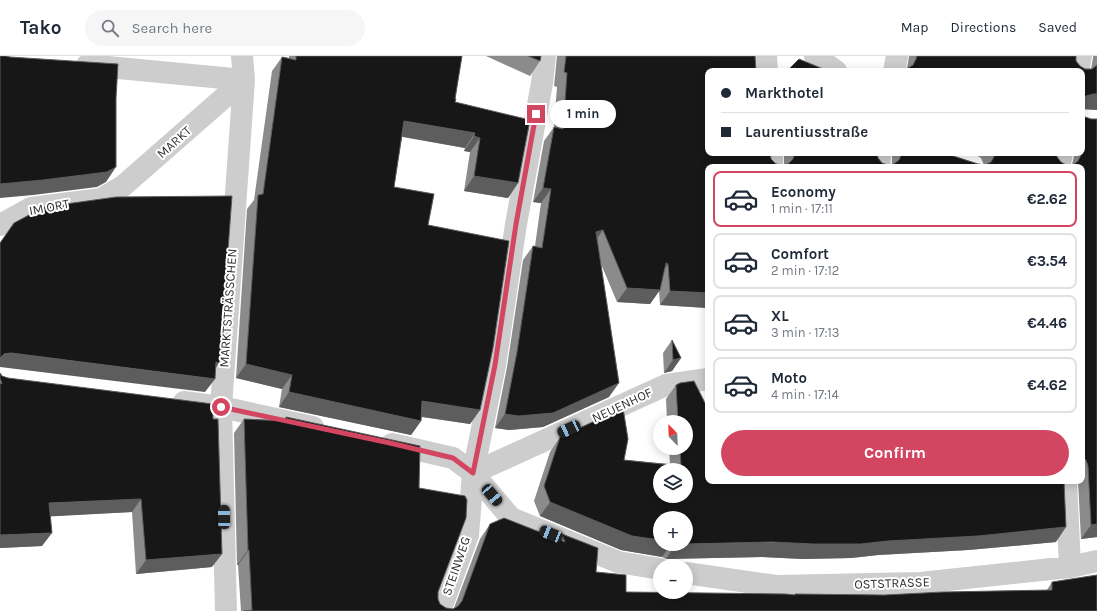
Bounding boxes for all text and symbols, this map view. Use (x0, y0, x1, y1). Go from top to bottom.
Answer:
search box (85, 10, 365, 46)
text: Tako (20, 17, 61, 39)
icon: search (99, 17, 121, 39)
text: Search here (131, 19, 212, 37)
text: Map (901, 19, 929, 36)
text: Directions (951, 19, 1016, 36)
text: Saved (1038, 19, 1077, 36)
text: Markthotel (745, 84, 824, 102)
callout: 1 min (550, 100, 616, 128)
route end (527, 105, 545, 123)
text: 1 min (567, 106, 599, 121)
street label: MARKT (154, 122, 195, 161)
text: Laurentiusstraße (745, 123, 868, 141)
icon: car (723, 181, 759, 217)
text: Economy (771, 183, 836, 201)
text: €2.62 (1027, 190, 1067, 208)
street label: IM ORT (28, 196, 71, 218)
text: 1 min · 17:11 (771, 201, 833, 216)
icon: car (723, 243, 759, 279)
text: Comfort (771, 245, 829, 263)
street label: MARKTSTRÄSSCHEN (215, 248, 240, 368)
text: €3.54 (1027, 252, 1067, 270)
text: 2 min · 17:12 (771, 263, 839, 278)
icon: car (723, 305, 759, 341)
text: XL (771, 307, 789, 325)
text: €4.46 (1027, 314, 1067, 332)
text: 3 min · 17:13 (771, 325, 840, 340)
icon: car (723, 367, 759, 403)
text: Moto (771, 369, 807, 387)
text: €4.62 (1027, 376, 1067, 394)
street label: NEUENHOF (589, 384, 655, 425)
text: 4 min · 17:14 (771, 387, 839, 402)
route start (212, 398, 230, 416)
north arrow (653, 415, 693, 455)
map controls (653, 415, 693, 599)
car (556, 418, 582, 440)
button: Confirm (721, 430, 1069, 476)
button: layers (653, 463, 693, 503)
car (480, 482, 504, 508)
car (218, 505, 230, 529)
button: + (653, 511, 693, 551)
car (538, 524, 564, 544)
street label: STEINWEG (439, 534, 473, 598)
button: − (653, 559, 693, 599)
street label: OSTSTRASSE (854, 574, 930, 592)

